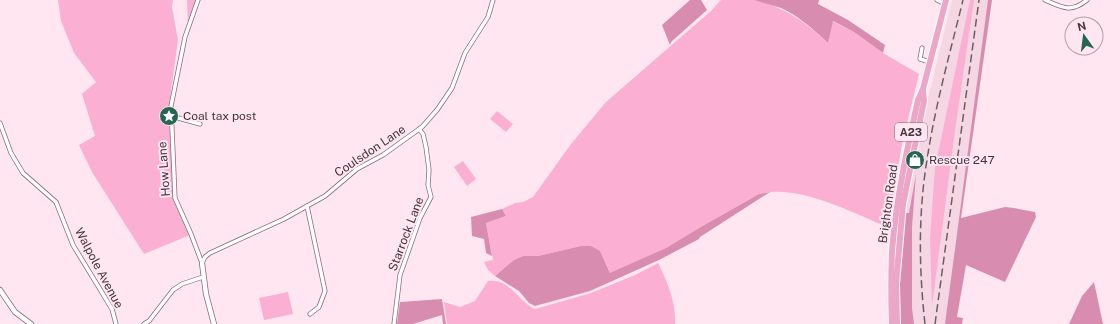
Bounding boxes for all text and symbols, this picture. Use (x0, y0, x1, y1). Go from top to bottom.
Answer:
north arrow (1064, 16, 1104, 56)
text: N (1076, 19, 1087, 33)
place icon: Coal tax post (158, 105, 180, 127)
place label: Coal tax post (183, 109, 257, 123)
street label: Coulsdon Lane (332, 122, 408, 180)
road number: A23 (895, 123, 927, 141)
street label: How Lane (155, 141, 173, 197)
shop icon: Rescue 247 (904, 149, 926, 171)
place label: Rescue 247 (929, 153, 995, 167)
street label: Brighton Road (876, 164, 900, 244)
street label: Starrock Lane (385, 195, 427, 273)
street label: Walpole Avenue (72, 225, 126, 311)

